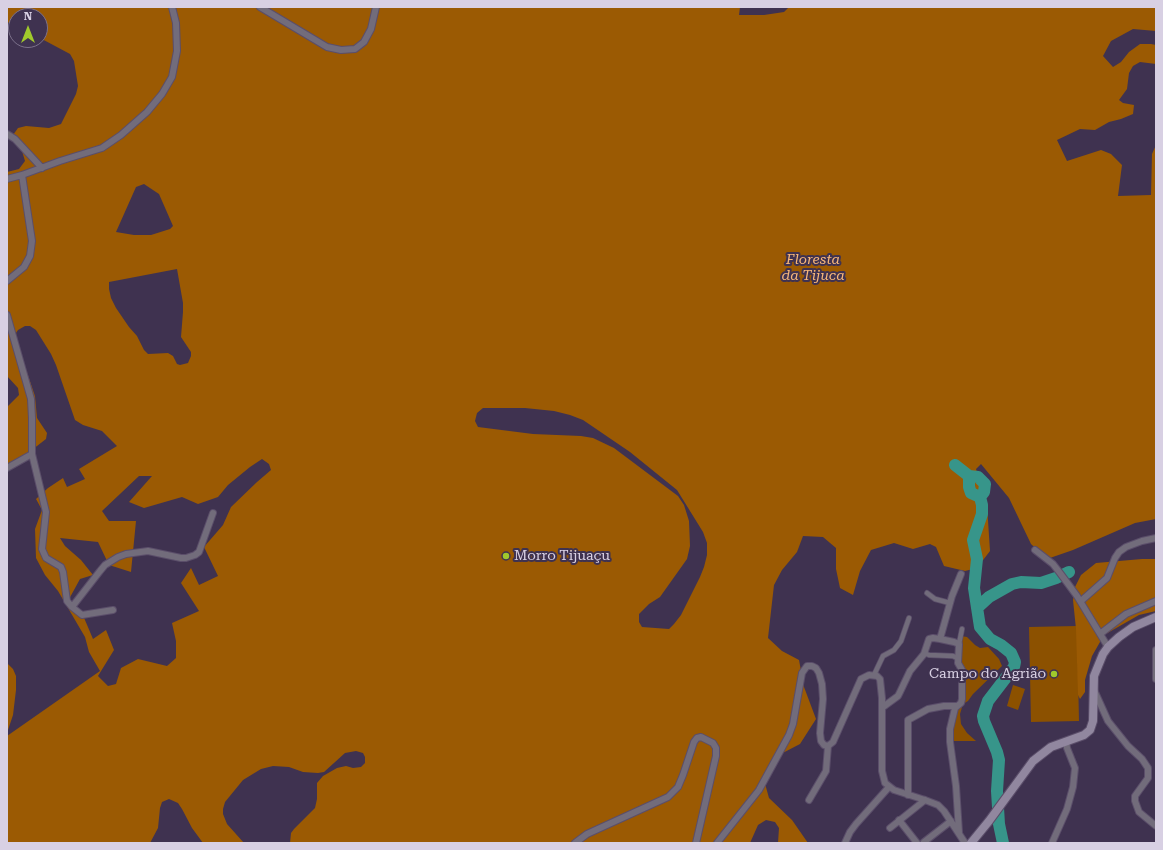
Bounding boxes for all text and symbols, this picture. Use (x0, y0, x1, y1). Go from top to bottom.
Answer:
north arrow (8, 8, 48, 48)
text: N (24, 10, 32, 23)
park label: Floresta da Tijuca (781, 252, 845, 284)
place label: Morro Tijuaçu (514, 548, 610, 564)
marker: Morro Tijuaçu (501, 551, 511, 561)
place label: Campo do Agrião (929, 666, 1046, 682)
marker: Campo do Agrião (1049, 669, 1059, 679)

